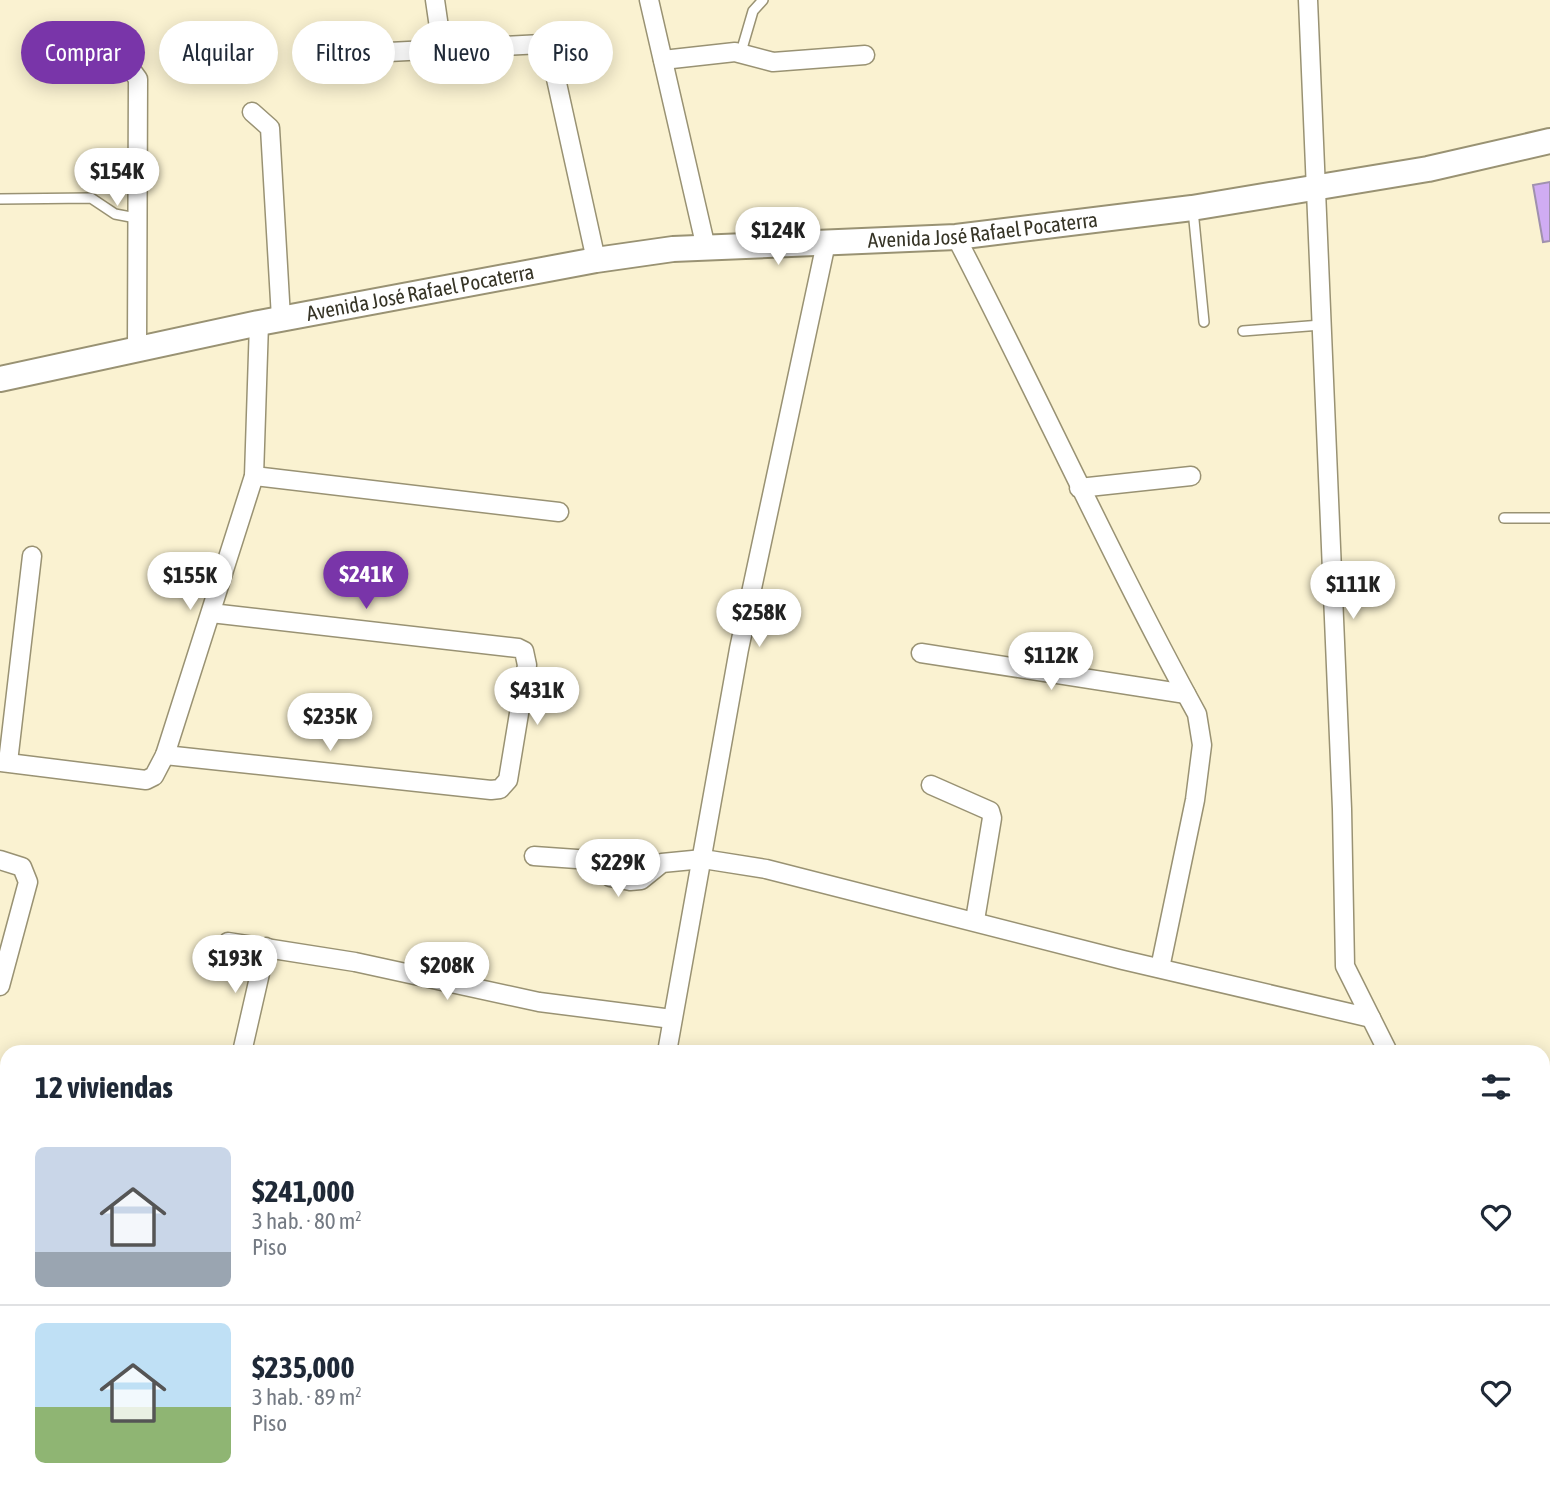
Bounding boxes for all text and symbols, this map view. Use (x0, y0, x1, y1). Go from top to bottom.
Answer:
chip: Comprar (21, 21, 145, 84)
chip: Alquilar (159, 21, 278, 84)
chip: Filtros (292, 21, 395, 84)
chip: Nuevo (409, 21, 514, 84)
chip: Piso (528, 21, 613, 84)
pin: $154K (68, 148, 166, 208)
text: $154K (90, 158, 144, 184)
street label: Avenida José Rafael Pocaterra (867, 207, 1099, 252)
pin: $124K (729, 208, 827, 267)
text: $124K (751, 217, 805, 243)
street label: Avenida José Rafael Pocaterra (304, 259, 536, 325)
pin: $155K (141, 552, 239, 612)
pin: $241K (317, 552, 415, 611)
text: $241K (339, 561, 393, 587)
text: $155K (163, 562, 217, 588)
pin: $111K (1304, 562, 1402, 621)
text: $111K (1326, 571, 1380, 597)
pin: $258K (710, 590, 808, 649)
text: $258K (732, 599, 786, 625)
pin: $112K (1002, 632, 1100, 692)
text: $112K (1024, 642, 1078, 668)
pin: $431K (488, 668, 586, 727)
text: $431K (510, 677, 564, 703)
pin: $235K (281, 694, 379, 753)
text: $235K (303, 703, 357, 729)
pin: $229K (569, 839, 667, 899)
text: $229K (591, 849, 645, 875)
pin: $193K (186, 936, 284, 995)
pin: $208K (398, 942, 496, 1002)
text: $193K (208, 945, 262, 971)
text: $208K (420, 952, 474, 978)
icon: filters (1477, 1068, 1515, 1106)
text: 12 viviendas (35, 1070, 173, 1104)
text: $241,000 (252, 1174, 355, 1208)
icon: home (91, 1175, 175, 1259)
icon: heart (1477, 1198, 1515, 1236)
text: 3 hab. · 80 m² (252, 1208, 362, 1234)
text: Piso (252, 1234, 287, 1260)
text: $235,000 (252, 1350, 355, 1384)
icon: home (91, 1351, 175, 1435)
icon: heart (1477, 1374, 1515, 1412)
text: 3 hab. · 89 m² (252, 1384, 362, 1410)
text: Piso (252, 1410, 287, 1436)

